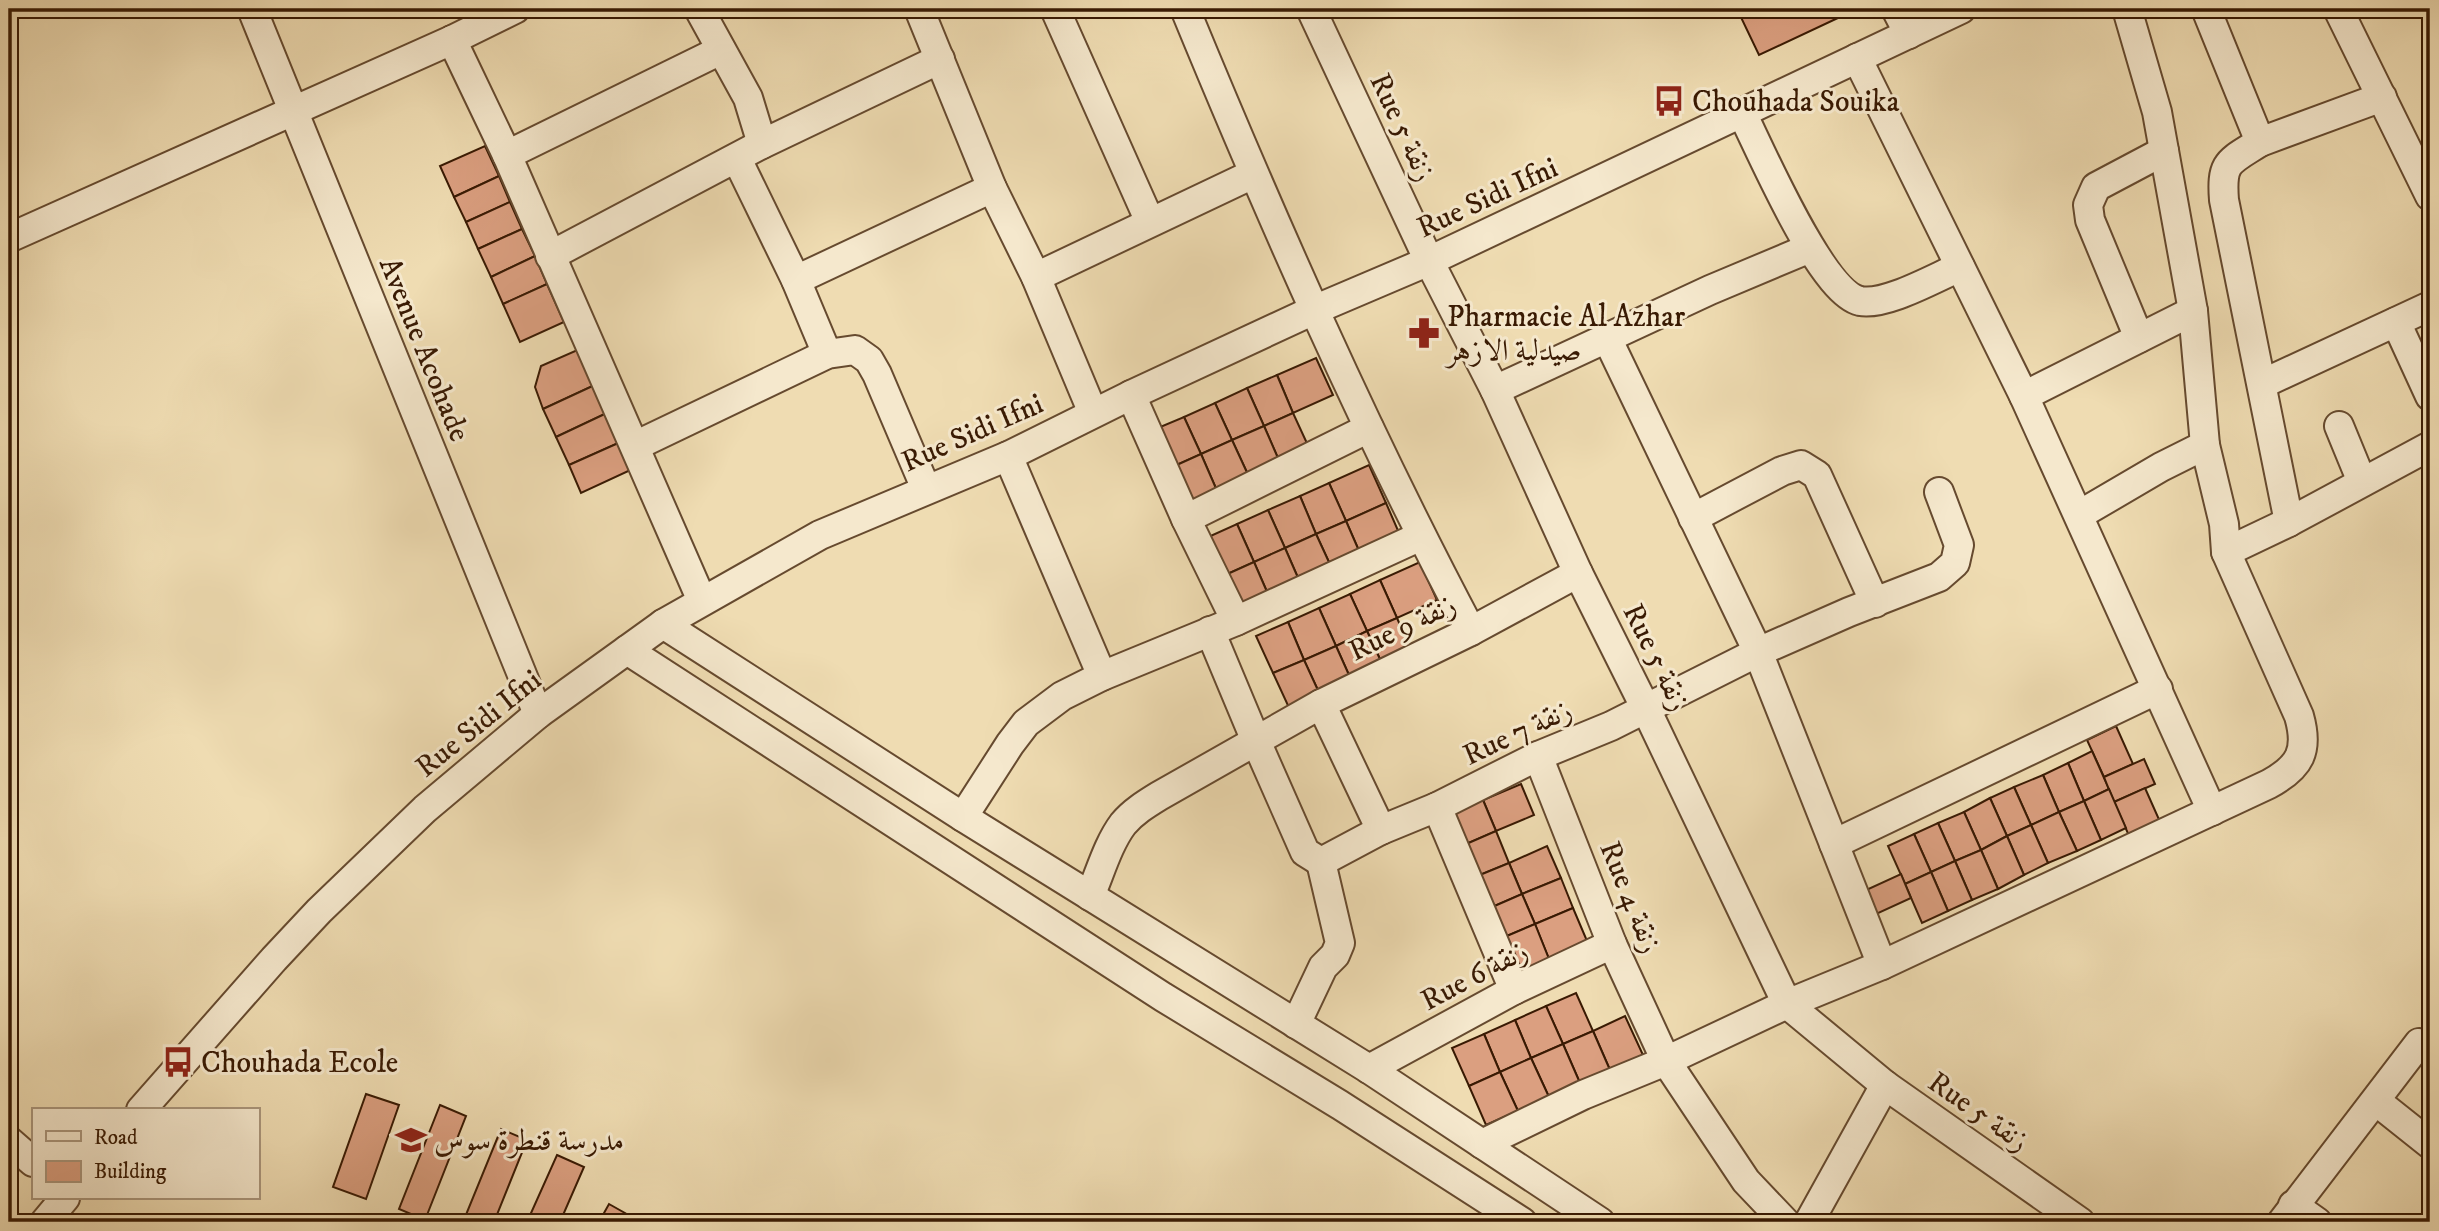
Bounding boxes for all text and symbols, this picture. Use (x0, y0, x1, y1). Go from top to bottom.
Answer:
street label: Rue 5 زنقة (1361, 68, 1443, 188)
bus stop icon: Chouhada Souika (1652, 84, 1686, 118)
place label: Chouhada Souika (1692, 84, 1900, 121)
street label: Rue Sidi Ifni (1411, 150, 1564, 247)
street label: Avenue Acohade (370, 252, 477, 447)
place label: Pharmacie Al Azhar صيدلية الازهر (1444, 299, 1685, 370)
pharmacy icon: Pharmacie Al Azhar صيدلية الازهر (1407, 316, 1441, 350)
street label: Rue Sidi Ifni (896, 386, 1049, 481)
street label: Rue 9 زنقة (1343, 586, 1462, 670)
street label: Rue 5 زنقة (1614, 598, 1697, 717)
street label: Rue Sidi Ifni (409, 662, 549, 786)
street label: Rue 7 زنقة (1457, 692, 1578, 775)
street label: Rue 4 زنقة (1590, 836, 1669, 959)
street label: Rue 6 زنقة (1415, 933, 1534, 1020)
bus stop icon: Chouhada Ecole (161, 1045, 195, 1079)
place label: Chouhada Ecole (201, 1045, 398, 1082)
street label: Rue 5 زنقة (1920, 1064, 2036, 1160)
legend (32, 1108, 259, 1200)
school or university icon: مدرسة قنطرة سوس (394, 1123, 428, 1157)
place label: مدرسة قنطرة سوس (434, 1123, 624, 1160)
text: Road (94, 1125, 138, 1151)
text: Building (94, 1159, 167, 1185)

